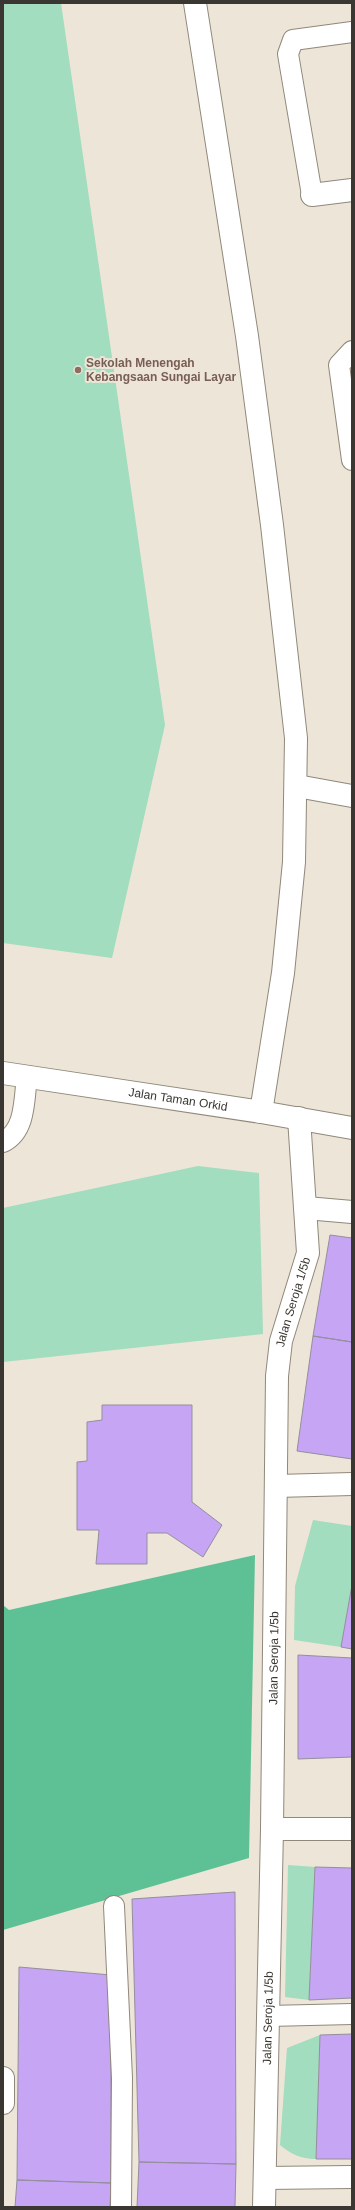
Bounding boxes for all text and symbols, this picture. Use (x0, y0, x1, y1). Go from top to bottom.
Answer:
place label: Sekolah Menengah Kebangsaan Sungai Layar (86, 356, 236, 384)
marker: Sekolah Menengah Kebangsaan Sungai Layar (73, 365, 83, 375)
street label: Jalan Taman Orkid (128, 1085, 228, 1114)
street label: Jalan Seroja 1/5b (273, 1255, 313, 1348)
street label: Jalan Seroja 1/5b (266, 1611, 281, 1705)
street label: Jalan Seroja 1/5b (260, 1971, 276, 2065)

